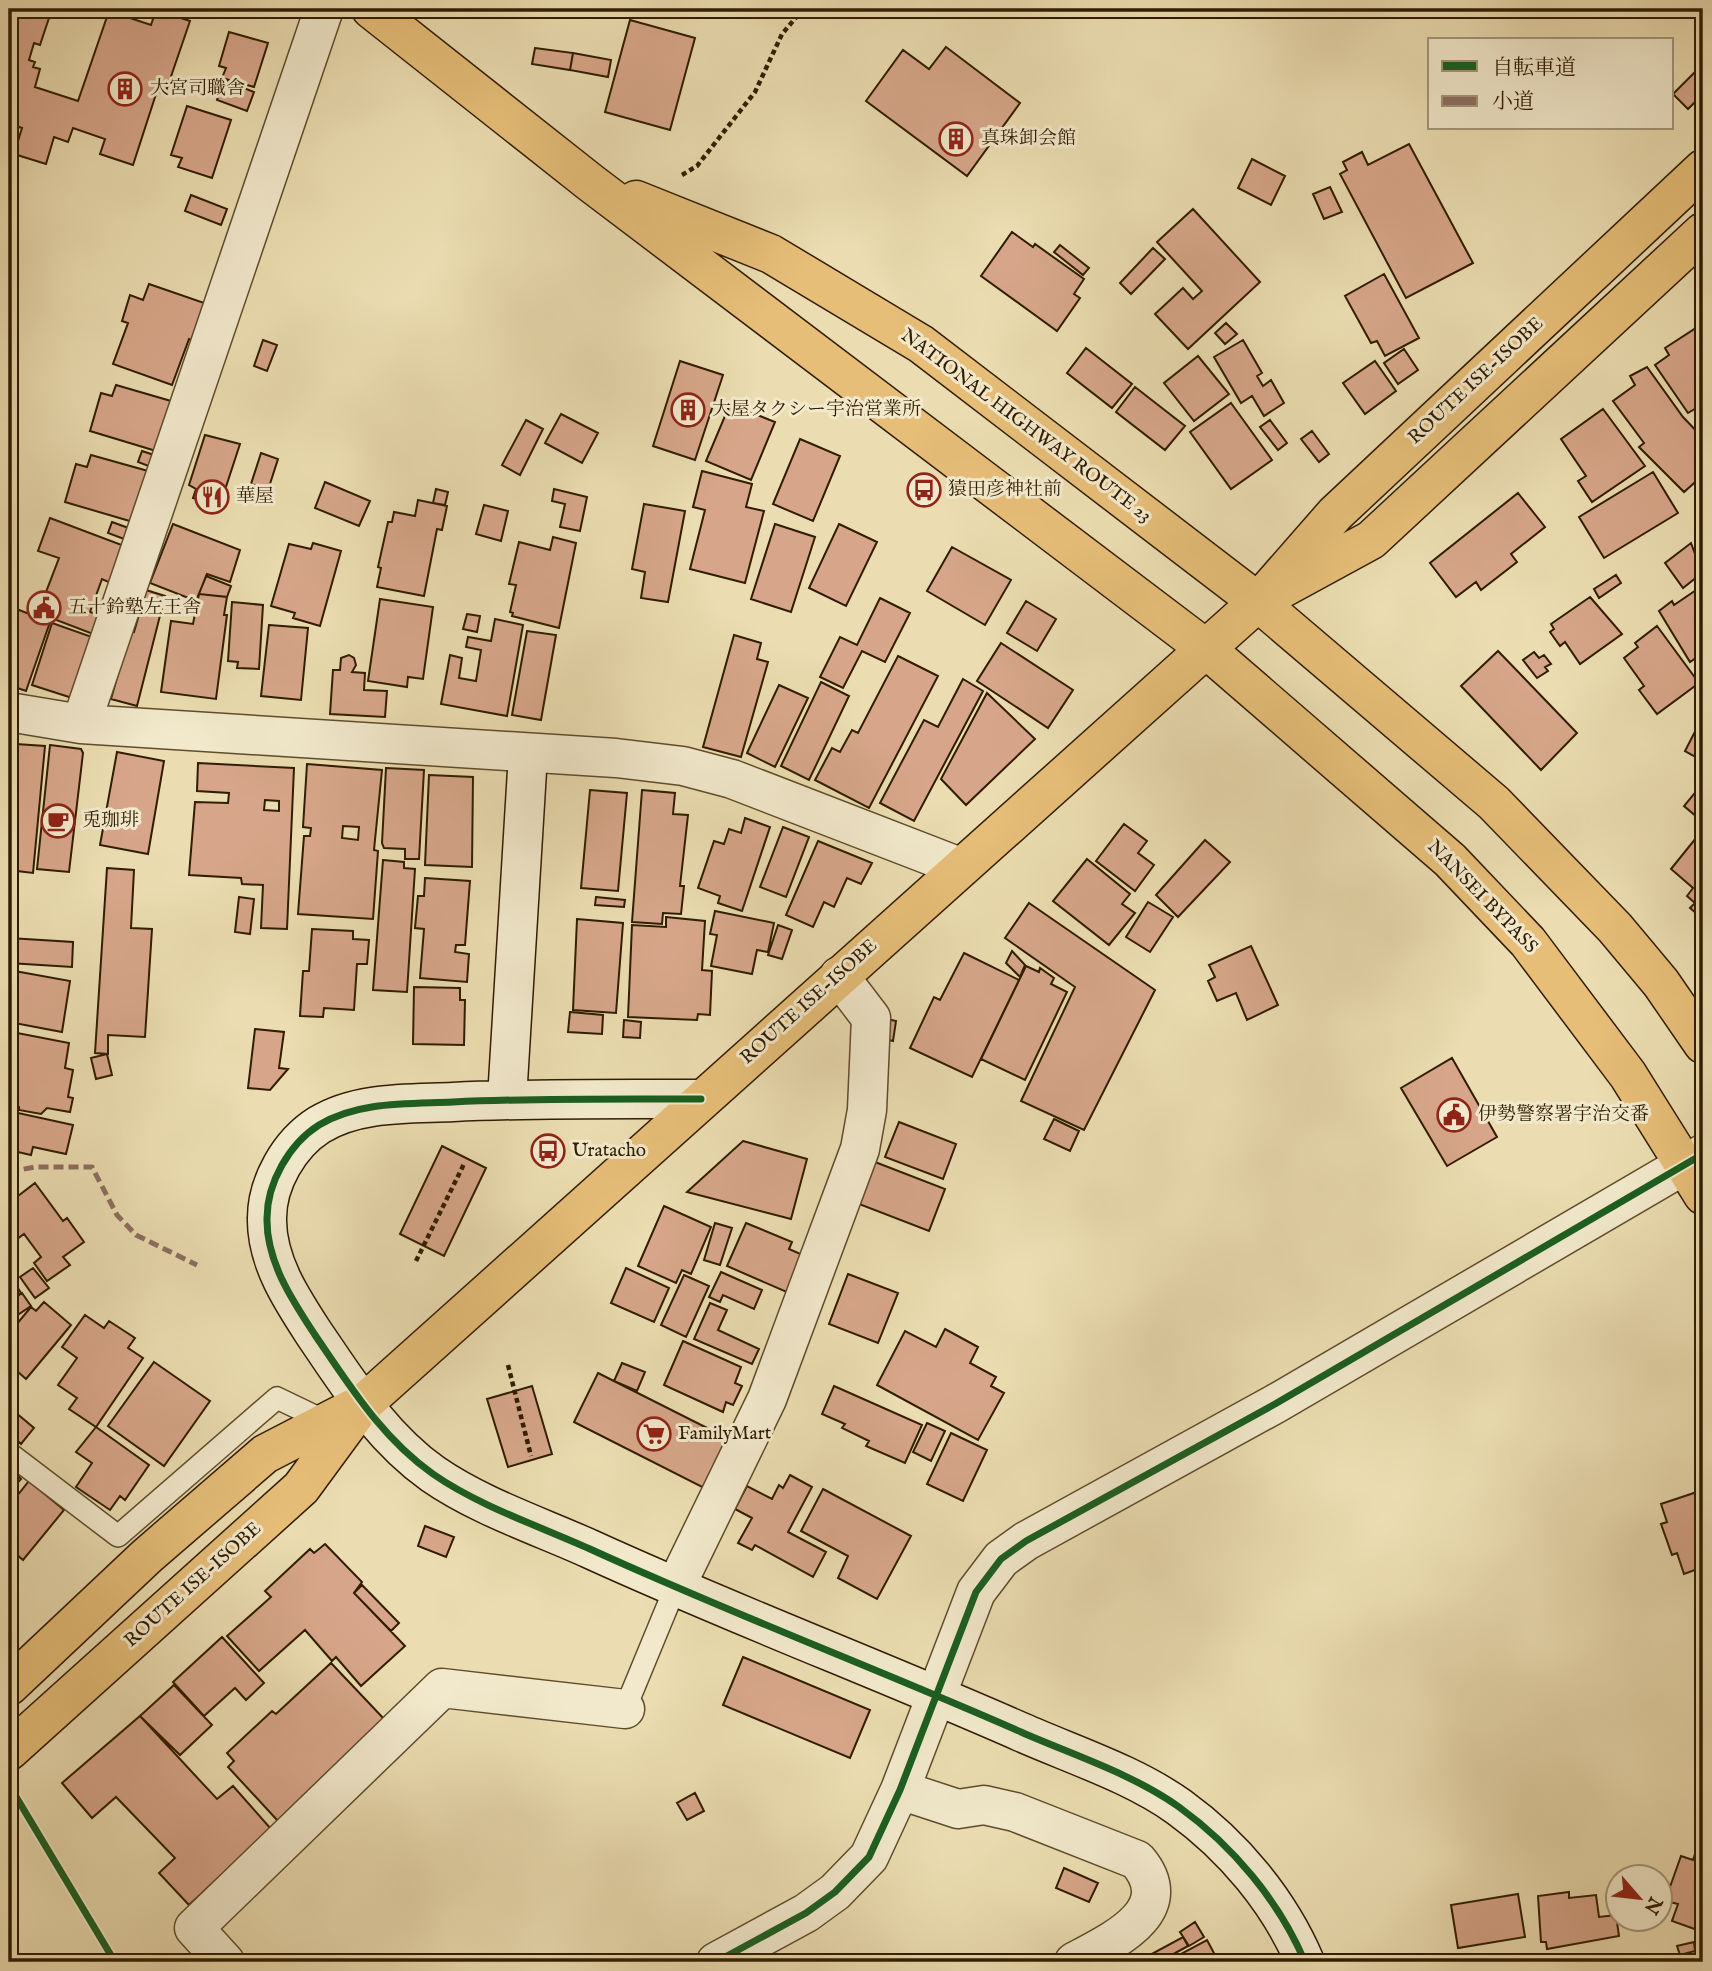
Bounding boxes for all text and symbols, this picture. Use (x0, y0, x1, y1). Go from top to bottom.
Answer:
legend (1428, 38, 1674, 130)
text: 自転車道 (1492, 55, 1576, 82)
building icon: 大宮司職舎 (106, 70, 144, 108)
place label: 大宮司職舎 (150, 77, 245, 101)
text: 小道 (1492, 89, 1534, 116)
building icon: 真珠卸会館 (937, 120, 975, 158)
place label: 真珠卸会館 (981, 127, 1076, 151)
street label: ROUTE ISE-ISOBE (1403, 312, 1549, 450)
street label: NATIONAL HIGHWAY ROUTE 23 (896, 324, 1156, 528)
building icon: 大屋タクシー宇治営業所 (669, 391, 707, 429)
place label: 大屋タクシー宇治営業所 (712, 398, 921, 422)
bus stop icon: 猿田彦神社前 (905, 471, 943, 509)
restaurant icon: 華屋 (193, 478, 231, 516)
place label: 猿田彦神社前 (948, 478, 1062, 502)
place label: 華屋 (236, 485, 274, 509)
public building icon: 五十鈴塾左王舎 (25, 589, 63, 627)
place label: 五十鈴塾左王舎 (68, 596, 201, 620)
cafe icon: 兎珈琲 (39, 802, 77, 840)
place label: 兎珈琲 (82, 809, 139, 833)
street label: NANSEI BYPASS (1422, 835, 1542, 959)
street label: ROUTE ISE-ISOBE (736, 934, 882, 1070)
public building icon: 伊勢警察署宇治交番 (1435, 1096, 1473, 1134)
place label: 伊勢警察署宇治交番 (1478, 1103, 1649, 1127)
bus stop icon: Uratacho (529, 1132, 567, 1170)
place label: Uratacho (572, 1139, 646, 1163)
supermarket icon: FamilyMart (635, 1415, 673, 1453)
place label: FamilyMart (678, 1422, 772, 1446)
street label: ROUTE ISE-ISOBE (120, 1517, 266, 1653)
north arrow (1604, 1862, 1674, 1932)
text: N (1638, 1891, 1667, 1918)

